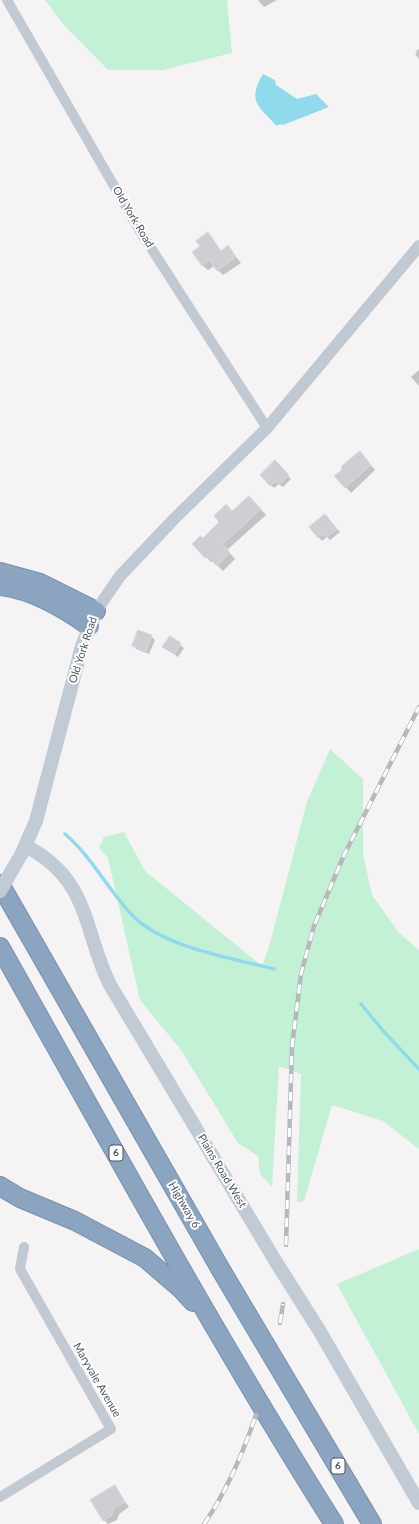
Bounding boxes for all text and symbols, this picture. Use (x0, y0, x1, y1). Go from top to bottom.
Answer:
street label: Old York Road (110, 184, 156, 250)
street label: Old York Road (66, 615, 100, 685)
street label: Plains Road West (195, 1132, 249, 1210)
road number: 6 (109, 1145, 123, 1161)
street label: Highway 6 (165, 1179, 203, 1231)
street label: Maryvale Avenue (70, 1340, 124, 1420)
road number: 6 (331, 1458, 345, 1474)

